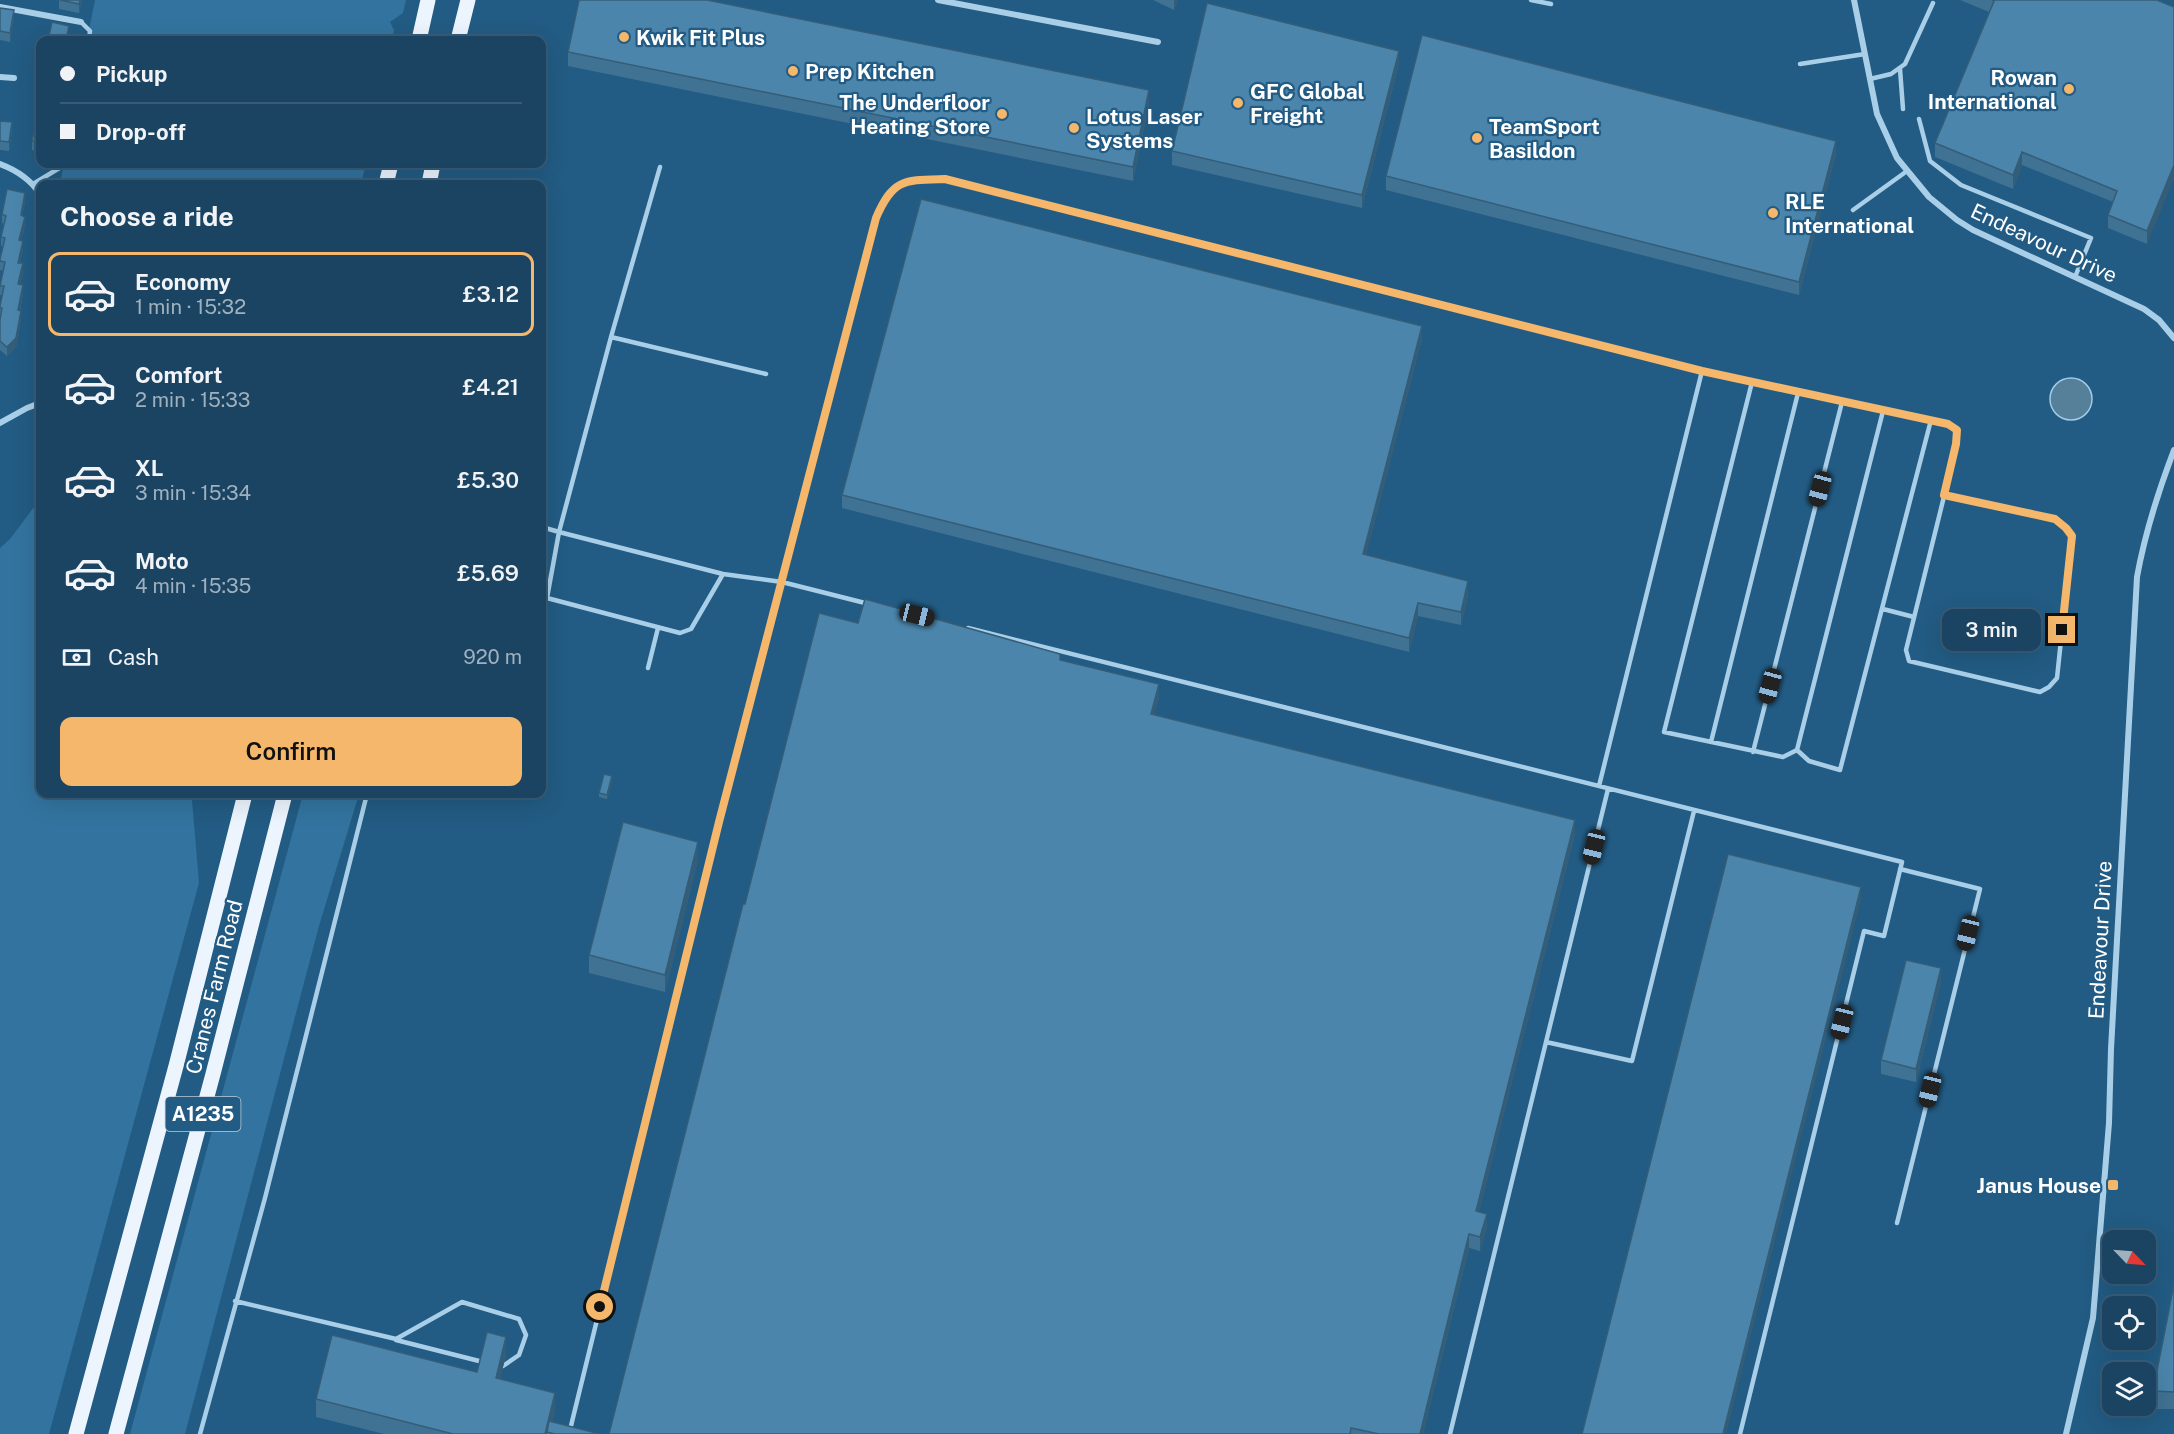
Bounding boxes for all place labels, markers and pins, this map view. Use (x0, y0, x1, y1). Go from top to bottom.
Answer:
place label: Kwik Fit Plus (636, 25, 765, 50)
marker: Kwik Fit Plus (617, 30, 631, 44)
place label: Prep Kitchen (805, 59, 934, 84)
marker: Prep Kitchen (786, 64, 800, 78)
place label: Rowan International (1928, 65, 2057, 114)
place label: GFC Global Freight (1250, 79, 1365, 128)
marker: Rowan International (2062, 82, 2076, 96)
place label: The Underfloor Heating Store (839, 90, 990, 139)
marker: GFC Global Freight (1231, 96, 1245, 110)
place label: Lotus Laser Systems (1086, 104, 1202, 153)
marker: The Underfloor Heating Store (995, 107, 1009, 121)
place label: TeamSport Basildon (1489, 114, 1600, 163)
marker: Lotus Laser Systems (1067, 121, 1081, 135)
marker: TeamSport Basildon (1470, 131, 1484, 145)
place label: RLE International (1785, 189, 1914, 238)
marker: RLE International (1766, 206, 1780, 220)
place label: Janus House (1976, 1173, 2101, 1198)
marker: Janus House (2106, 1178, 2120, 1192)

